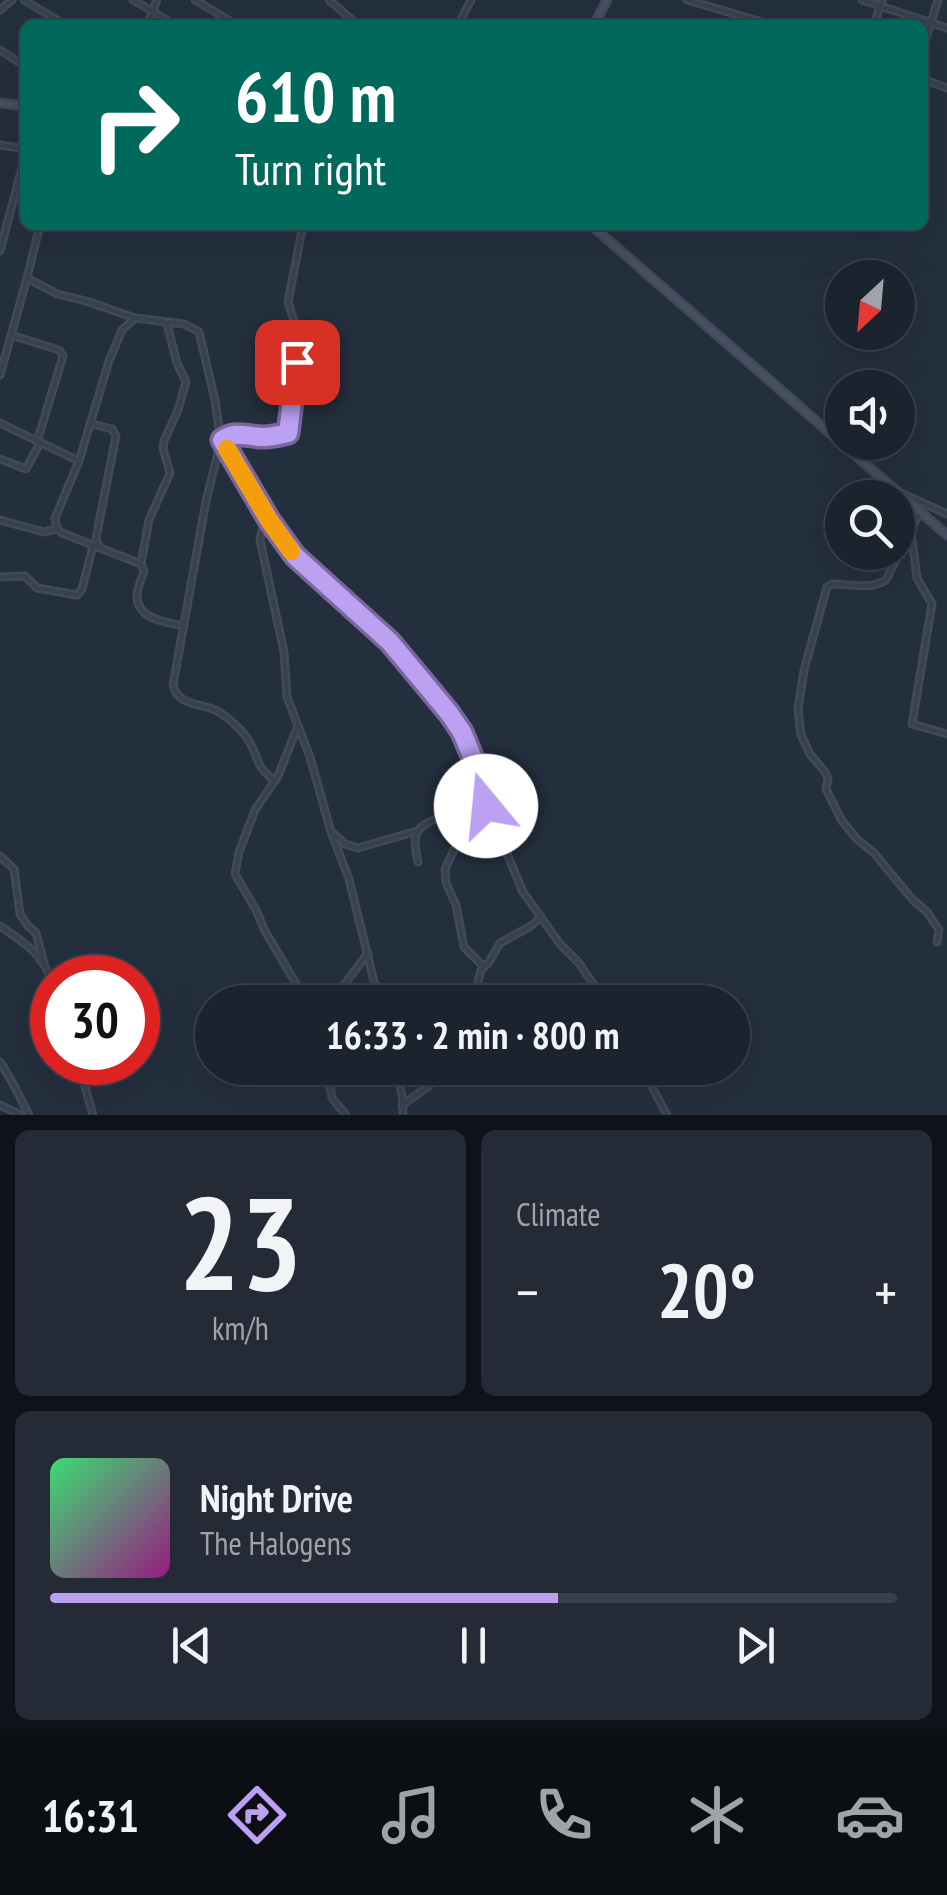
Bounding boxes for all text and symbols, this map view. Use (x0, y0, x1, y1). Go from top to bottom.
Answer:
text: 610 m (235, 51, 396, 141)
icon: right (70, 60, 200, 190)
text: Turn right (235, 139, 386, 197)
north arrow (825, 260, 915, 350)
map controls (825, 260, 915, 570)
pin (255, 320, 340, 405)
icon: arrive (270, 335, 325, 390)
button: sound (825, 370, 915, 460)
button: search (825, 480, 915, 570)
position arrow (434, 754, 538, 858)
speed limit sign: 30 (30, 955, 160, 1085)
text: 16:33 · 2 min · 800 m (326, 1010, 619, 1059)
text: 23 (178, 1158, 303, 1326)
text: Climate (516, 1193, 600, 1235)
text: 20° (657, 1242, 756, 1339)
text: − (516, 1256, 539, 1327)
text: + (874, 1256, 897, 1327)
text: km/h (212, 1307, 269, 1349)
text: Night Drive (200, 1473, 353, 1522)
text: The Halogens (200, 1522, 352, 1564)
icon: previous (164, 1618, 219, 1673)
icon: pause (446, 1618, 501, 1673)
icon: next (728, 1618, 783, 1673)
icon: directions (222, 1780, 292, 1850)
icon: music (376, 1780, 446, 1850)
icon: phone (529, 1780, 599, 1850)
icon: climate (682, 1780, 752, 1850)
icon: car (835, 1780, 905, 1850)
text: 16:31 (42, 1786, 139, 1844)

